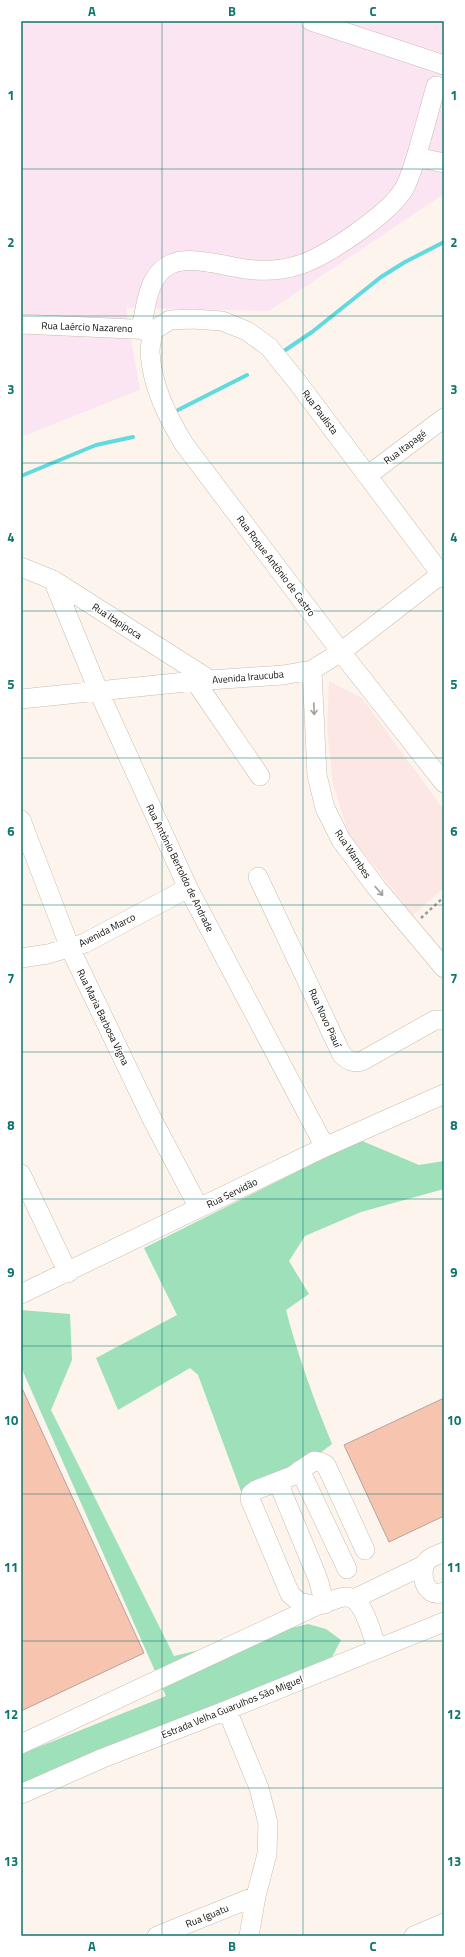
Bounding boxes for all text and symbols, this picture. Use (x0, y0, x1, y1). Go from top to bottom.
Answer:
text: A (88, 1, 96, 21)
text: B (228, 1, 236, 21)
text: C (369, 1, 377, 21)
text: 1 (7, 85, 15, 105)
text: 1 (450, 85, 458, 105)
text: 2 (7, 232, 15, 252)
text: 2 (450, 232, 458, 252)
street label: Rua Laércio Nazareno (41, 318, 133, 336)
text: 3 (7, 379, 15, 399)
text: 3 (450, 379, 458, 399)
street label: Rua Paulista (298, 387, 342, 437)
street label: Rua Itapagé (380, 426, 430, 468)
street label: Rua Roque Antônio de Castro (233, 512, 319, 620)
text: 4 (7, 527, 15, 547)
text: 4 (450, 527, 458, 547)
street label: Rua Itapipoca (89, 599, 145, 643)
street label: Avenida Iraucuba (212, 666, 284, 688)
text: 5 (7, 674, 15, 694)
text: 5 (450, 674, 458, 694)
one-way arrow (310, 702, 317, 715)
street label: Rua Antônio Bertoldo de Andrade (143, 802, 217, 934)
text: 6 (7, 821, 15, 841)
text: 6 (450, 821, 458, 841)
street label: Rua Wambes (331, 827, 375, 882)
one-way arrow (375, 886, 384, 897)
street label: Avenida Marco (76, 909, 138, 951)
street label: Rua Maria Barbosa Vigna (73, 966, 133, 1068)
text: 7 (7, 968, 15, 988)
text: 7 (450, 968, 458, 988)
street label: Rua Novo Piauí (305, 986, 346, 1051)
text: 8 (7, 1115, 15, 1135)
text: 8 (450, 1115, 458, 1135)
street label: Rua Servidão (204, 1174, 260, 1212)
text: 9 (7, 1262, 15, 1282)
text: 9 (450, 1262, 458, 1282)
text: 10 (4, 1410, 18, 1430)
text: 10 (447, 1410, 461, 1430)
text: 11 (4, 1557, 18, 1577)
text: 11 (447, 1557, 461, 1577)
street label: Estrada Velha Guarulhos São Miguel (159, 1672, 305, 1742)
text: 12 (4, 1704, 18, 1724)
text: 12 (447, 1704, 461, 1724)
text: 13 (4, 1851, 18, 1871)
text: 13 (447, 1851, 461, 1871)
street label: Rua Iguatu (183, 1901, 231, 1931)
text: A (88, 1936, 96, 1956)
text: B (228, 1936, 236, 1956)
text: C (369, 1936, 377, 1956)

